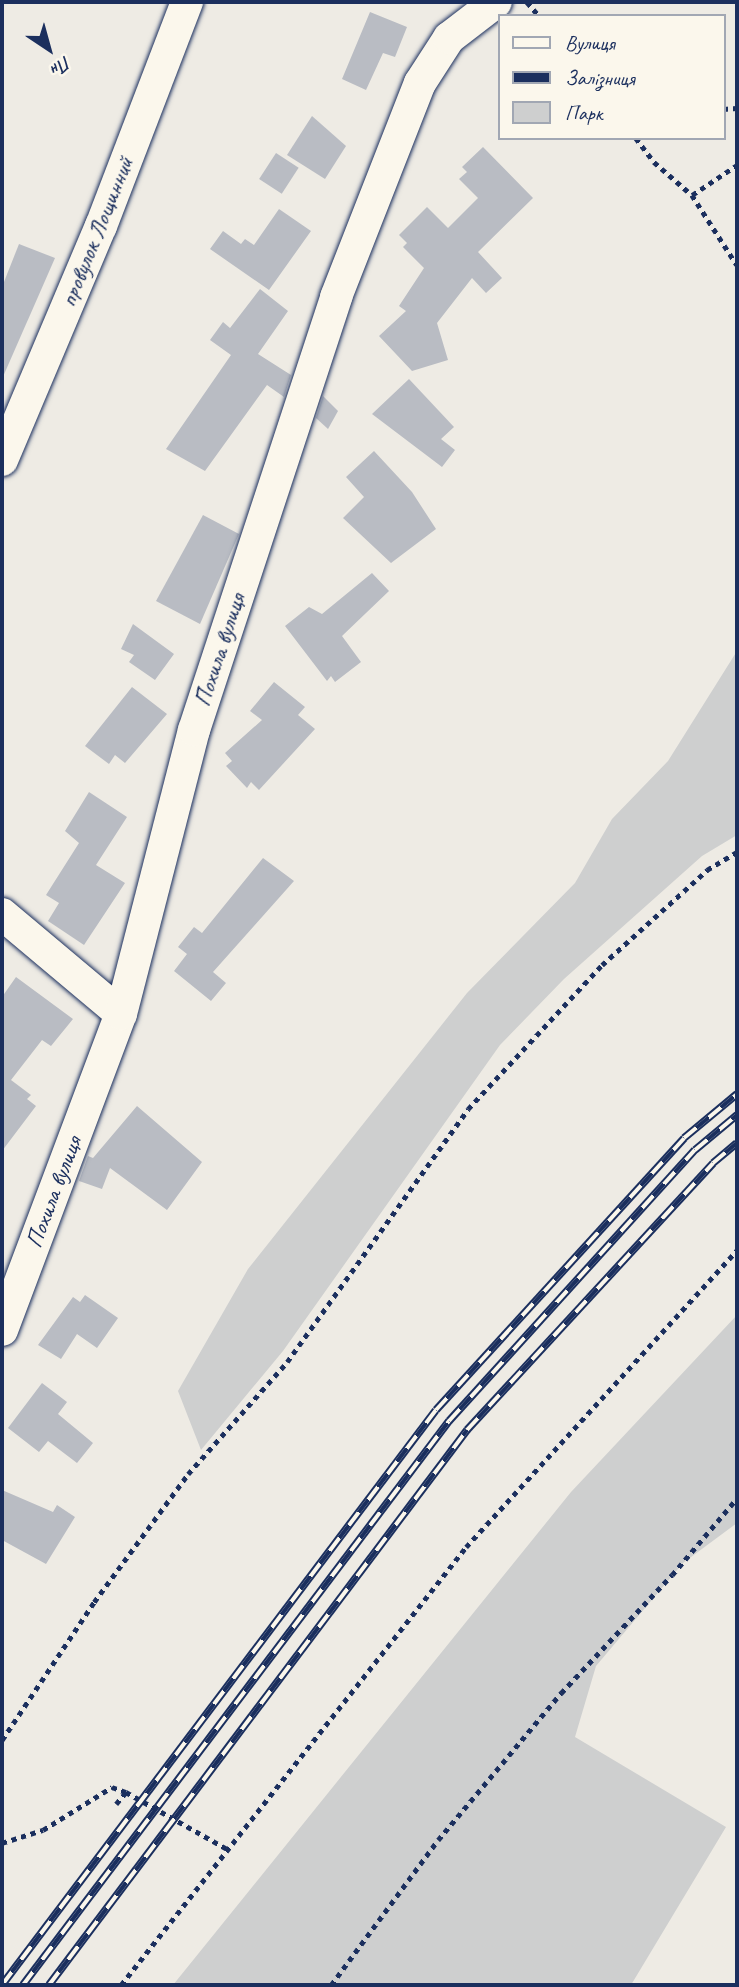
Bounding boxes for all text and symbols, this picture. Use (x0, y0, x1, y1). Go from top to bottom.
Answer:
north arrow (14, 14, 84, 84)
legend (498, 14, 725, 140)
text: Вулиця (565, 30, 615, 56)
text: Пн (46, 50, 76, 82)
text: Залізниця (565, 65, 635, 91)
text: Парк (565, 100, 602, 126)
street label: провулок Лощинний (54, 154, 140, 310)
street label: Похила вулиця (188, 590, 252, 710)
street label: Похила вулиця (20, 1133, 88, 1251)

